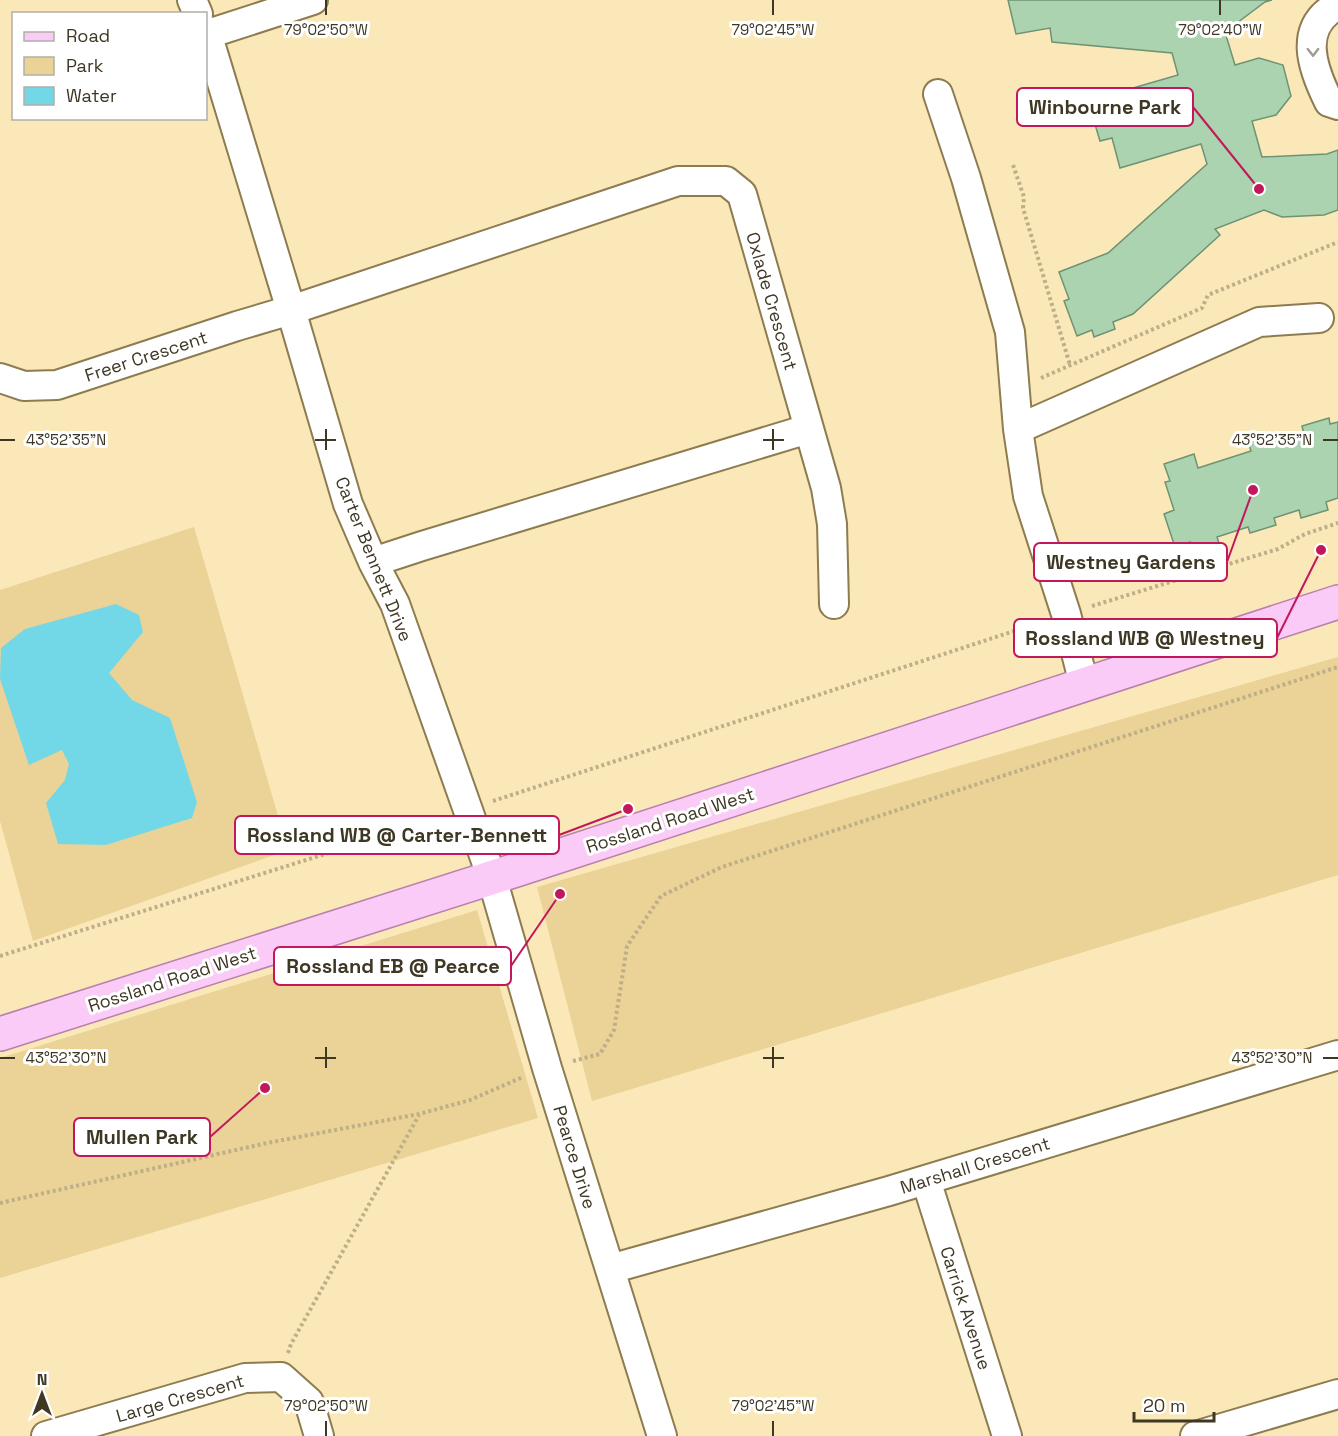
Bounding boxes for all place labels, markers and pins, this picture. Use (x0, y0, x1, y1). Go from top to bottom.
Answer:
callout: Winbourne Park (1017, 88, 1193, 126)
callout: Westney Gardens (1034, 543, 1227, 581)
callout: Rossland WB @ Westney (1014, 619, 1277, 657)
callout: Rossland WB @ Carter-Bennett (235, 816, 559, 854)
callout: Rossland EB @ Pearce (274, 947, 511, 985)
callout: Mullen Park (74, 1118, 210, 1156)

